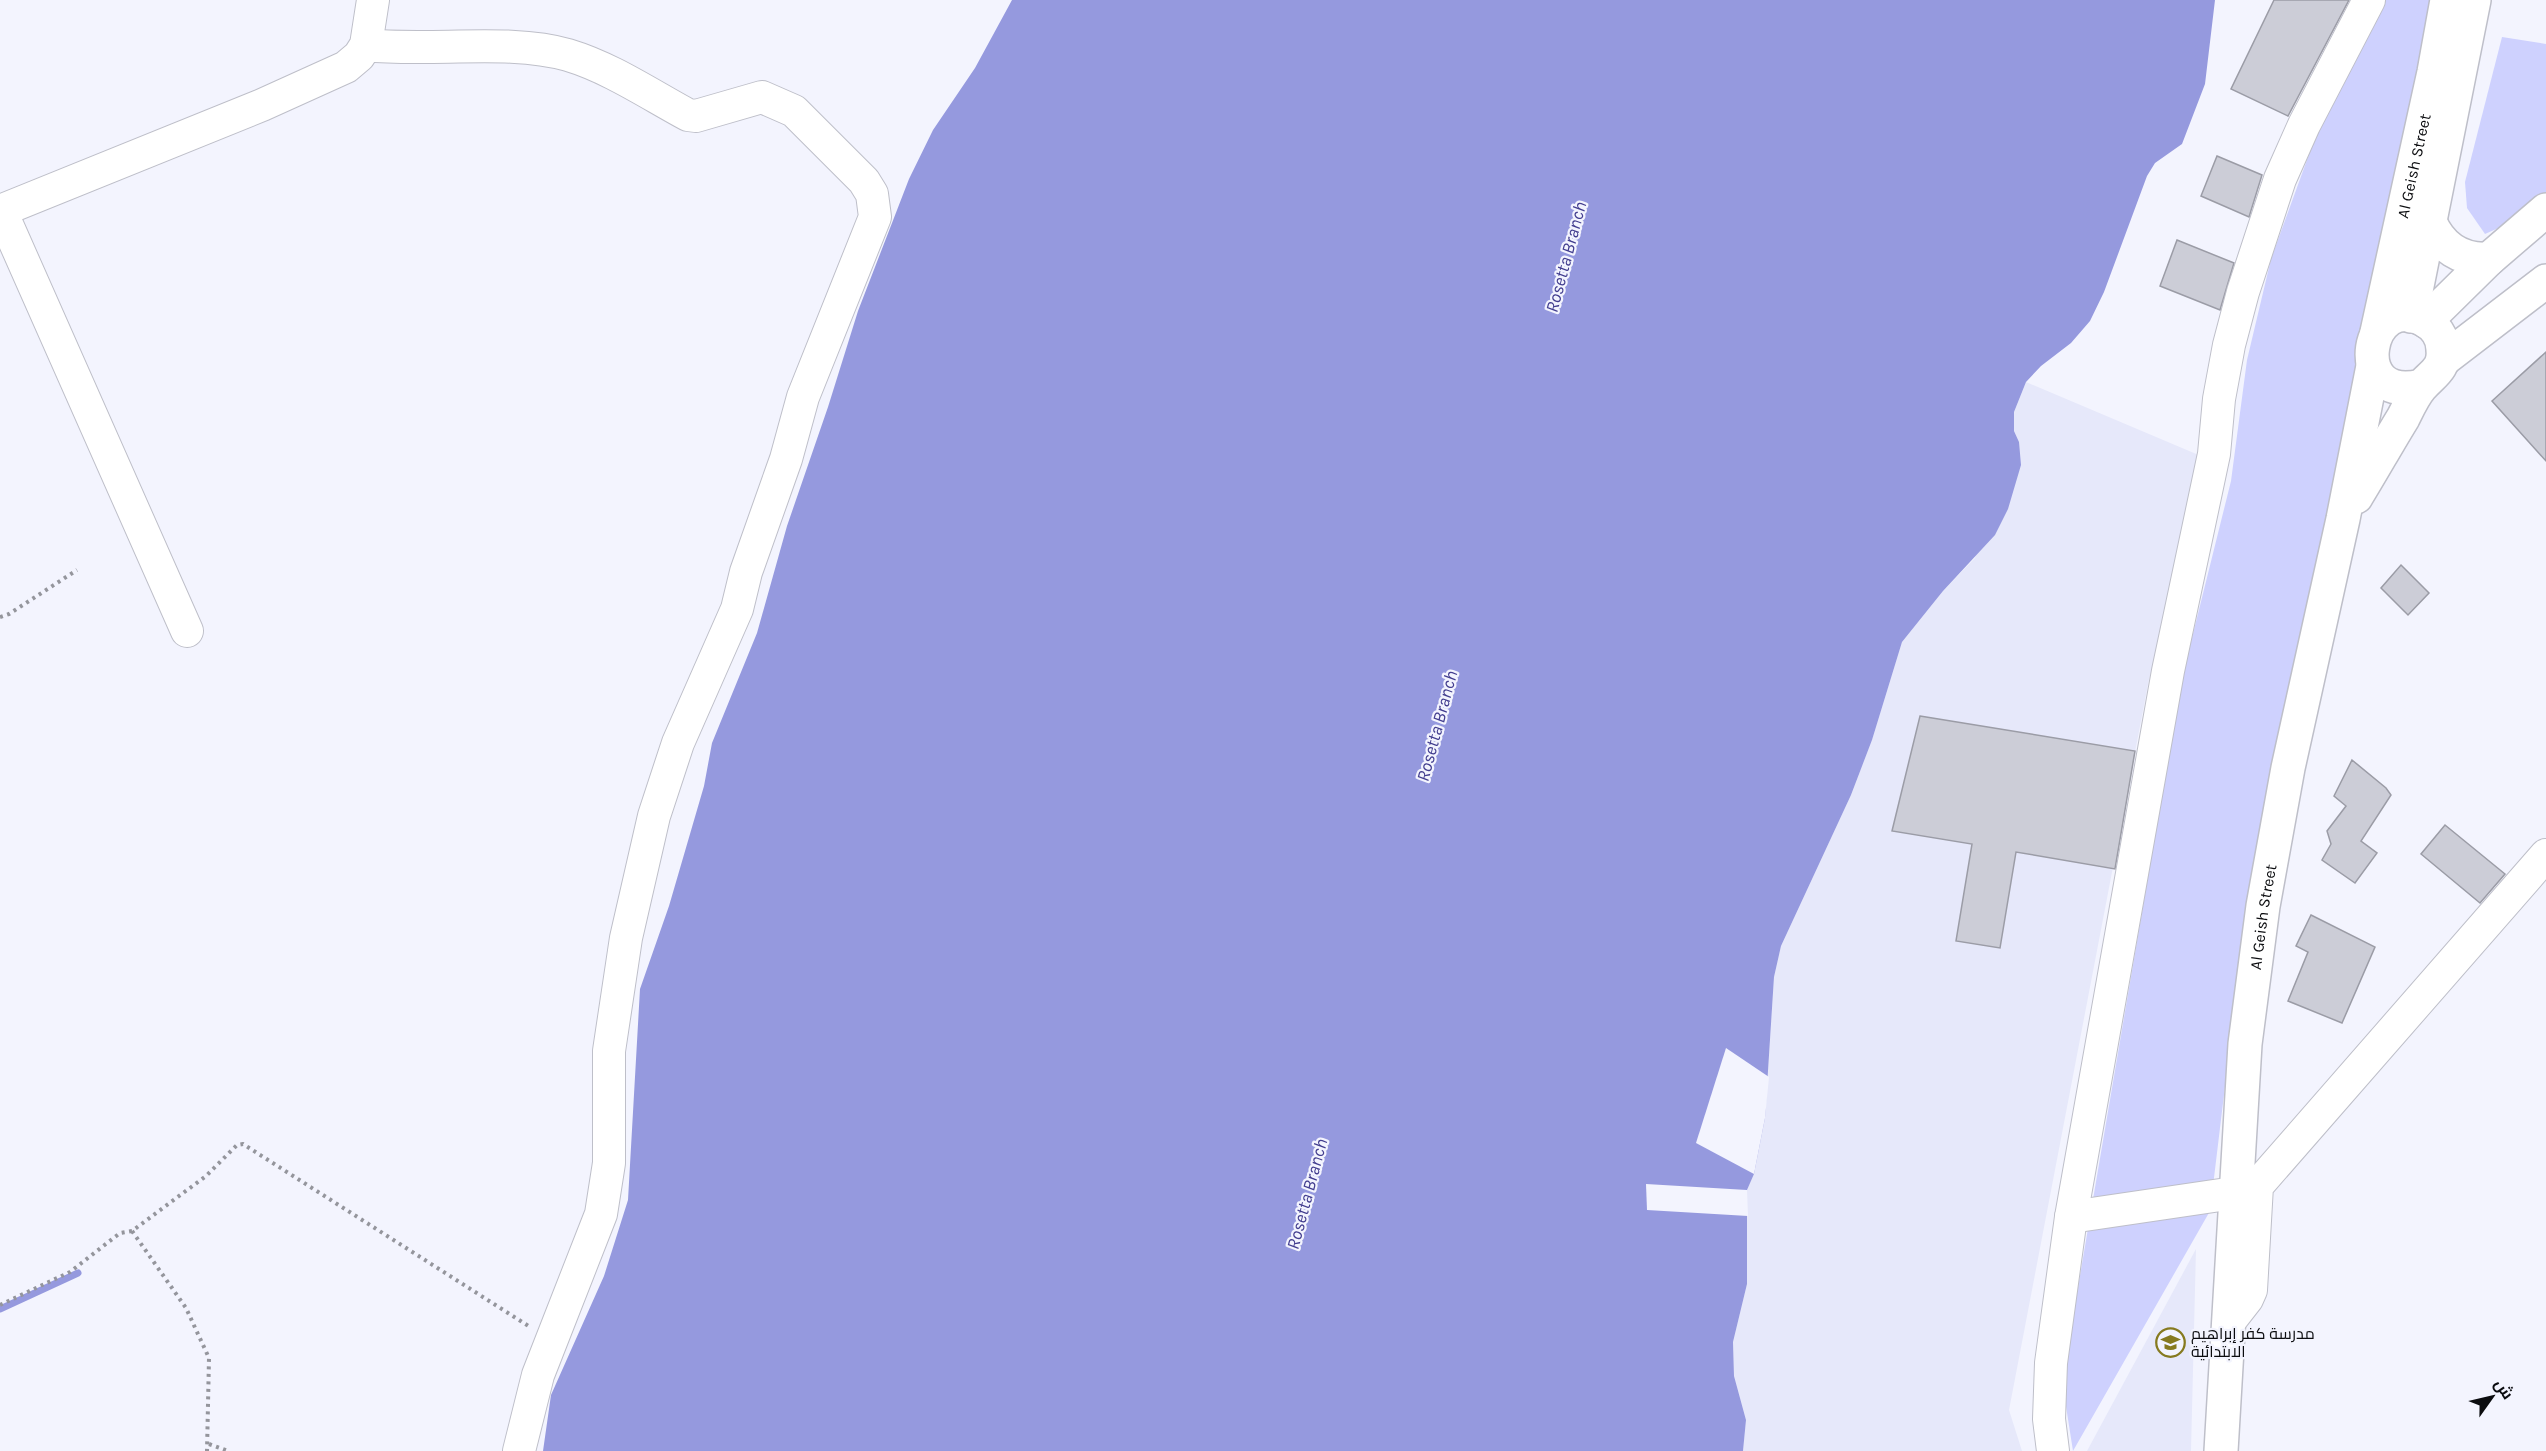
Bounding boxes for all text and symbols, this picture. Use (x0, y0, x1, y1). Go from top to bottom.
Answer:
street label: Al Geish Street (2393, 112, 2434, 220)
water label: Rosetta Branch (1541, 199, 1591, 315)
water label: Rosetta Branch (1412, 668, 1462, 784)
street label: Al Geish Street (2245, 863, 2280, 971)
water label: Rosetta Branch (1282, 1136, 1332, 1252)
place label: مدرسة كفر إبراهيم الابتدائية (2191, 1324, 2315, 1361)
school or university icon: مدرسة كفر إبراهيم الابتدائية (2154, 1326, 2186, 1358)
north arrow (2462, 1367, 2522, 1427)
text: ش (2490, 1375, 2518, 1403)

